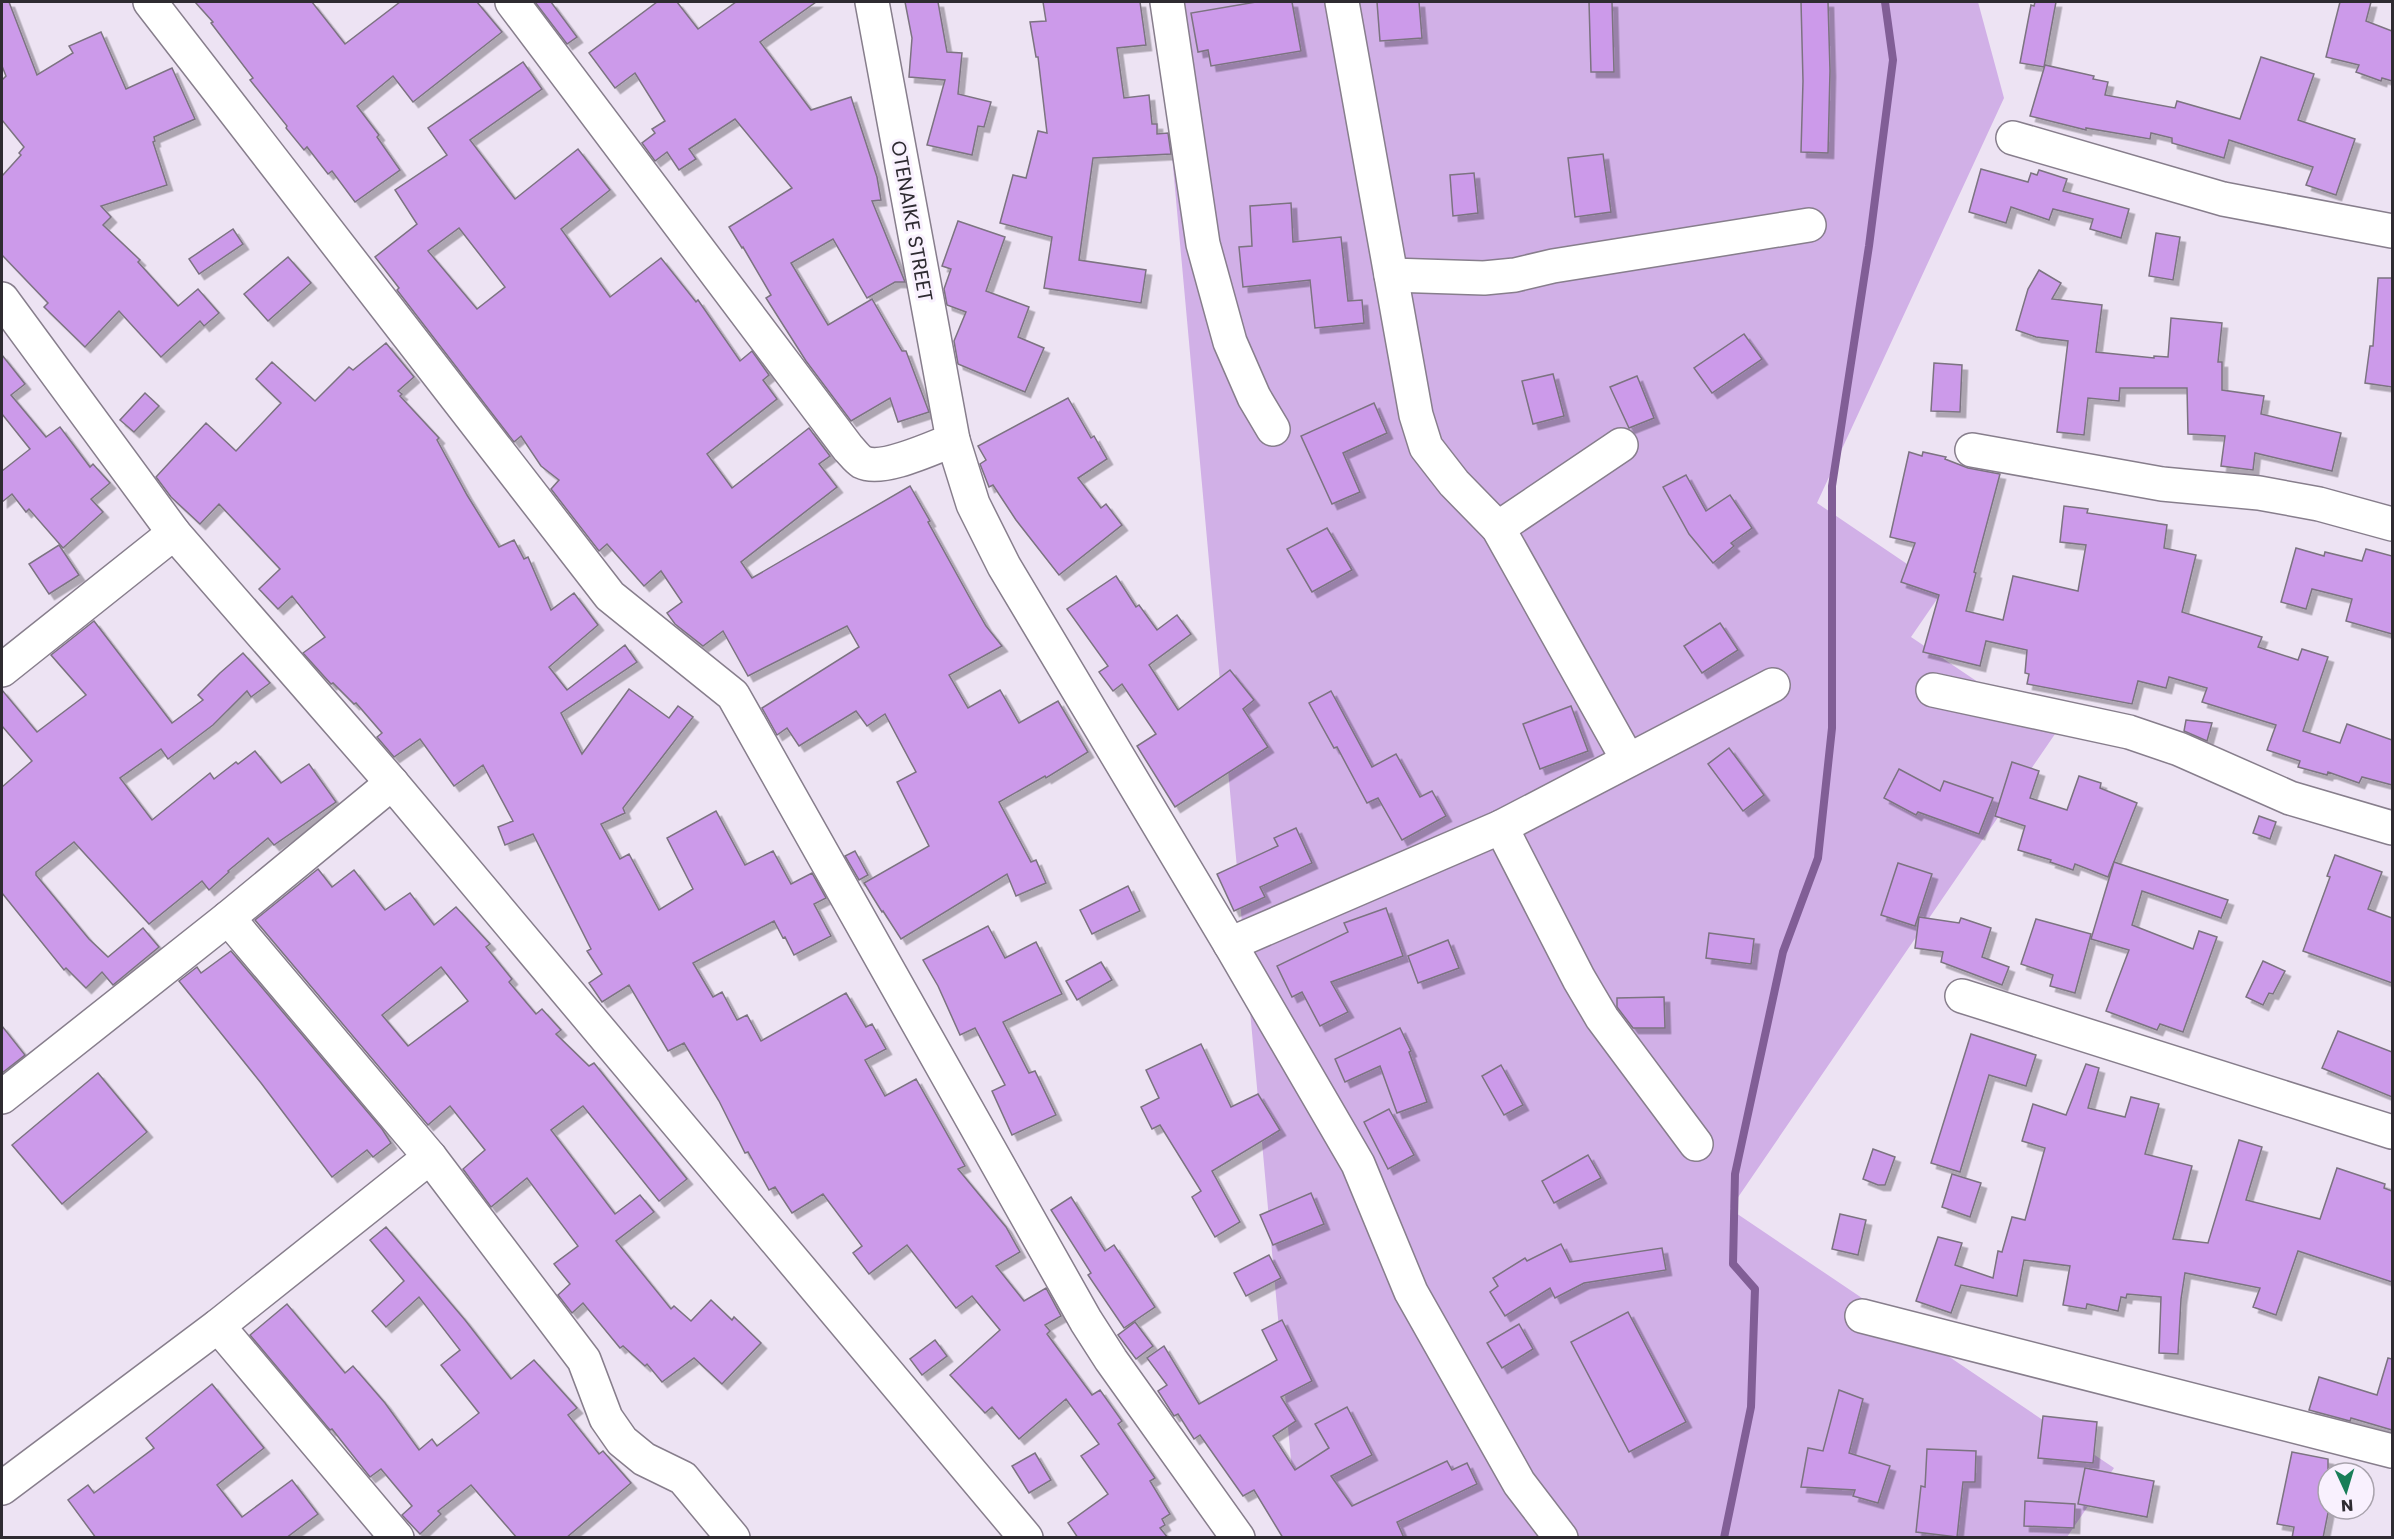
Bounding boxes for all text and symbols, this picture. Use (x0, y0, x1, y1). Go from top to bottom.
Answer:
street label: OTENAIKE STREET (884, 138, 940, 304)
north arrow (2316, 1461, 2376, 1521)
text: N (2340, 1494, 2354, 1517)

